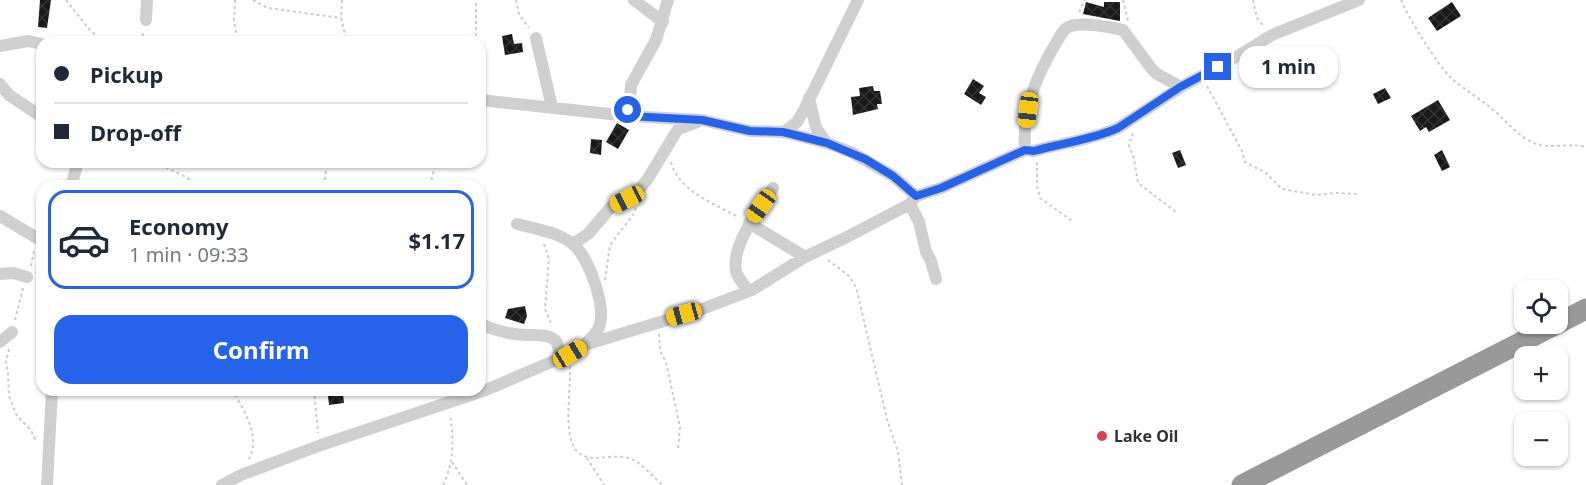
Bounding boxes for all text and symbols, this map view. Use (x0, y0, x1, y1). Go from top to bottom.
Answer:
callout: 1 min (1239, 46, 1338, 88)
route end (1204, 53, 1231, 80)
text: 1 min (1261, 53, 1316, 80)
text: Pickup (90, 59, 163, 89)
car (1017, 91, 1039, 129)
route start (614, 96, 641, 123)
text: Drop-off (90, 117, 181, 147)
car (607, 183, 647, 215)
car (743, 186, 779, 226)
text: Economy (129, 211, 228, 241)
icon: car (57, 213, 111, 267)
text: $1.17 (408, 225, 465, 255)
text: 1 min · 09:33 (129, 241, 249, 268)
map controls (1514, 280, 1568, 466)
button: locate (1514, 280, 1568, 334)
car (664, 301, 704, 327)
button: Confirm (54, 315, 468, 384)
car (550, 337, 590, 371)
button: + (1514, 346, 1568, 400)
button: − (1514, 412, 1568, 466)
place label: Lake Oil (1114, 425, 1178, 447)
marker: Lake Oil (1095, 429, 1109, 443)

